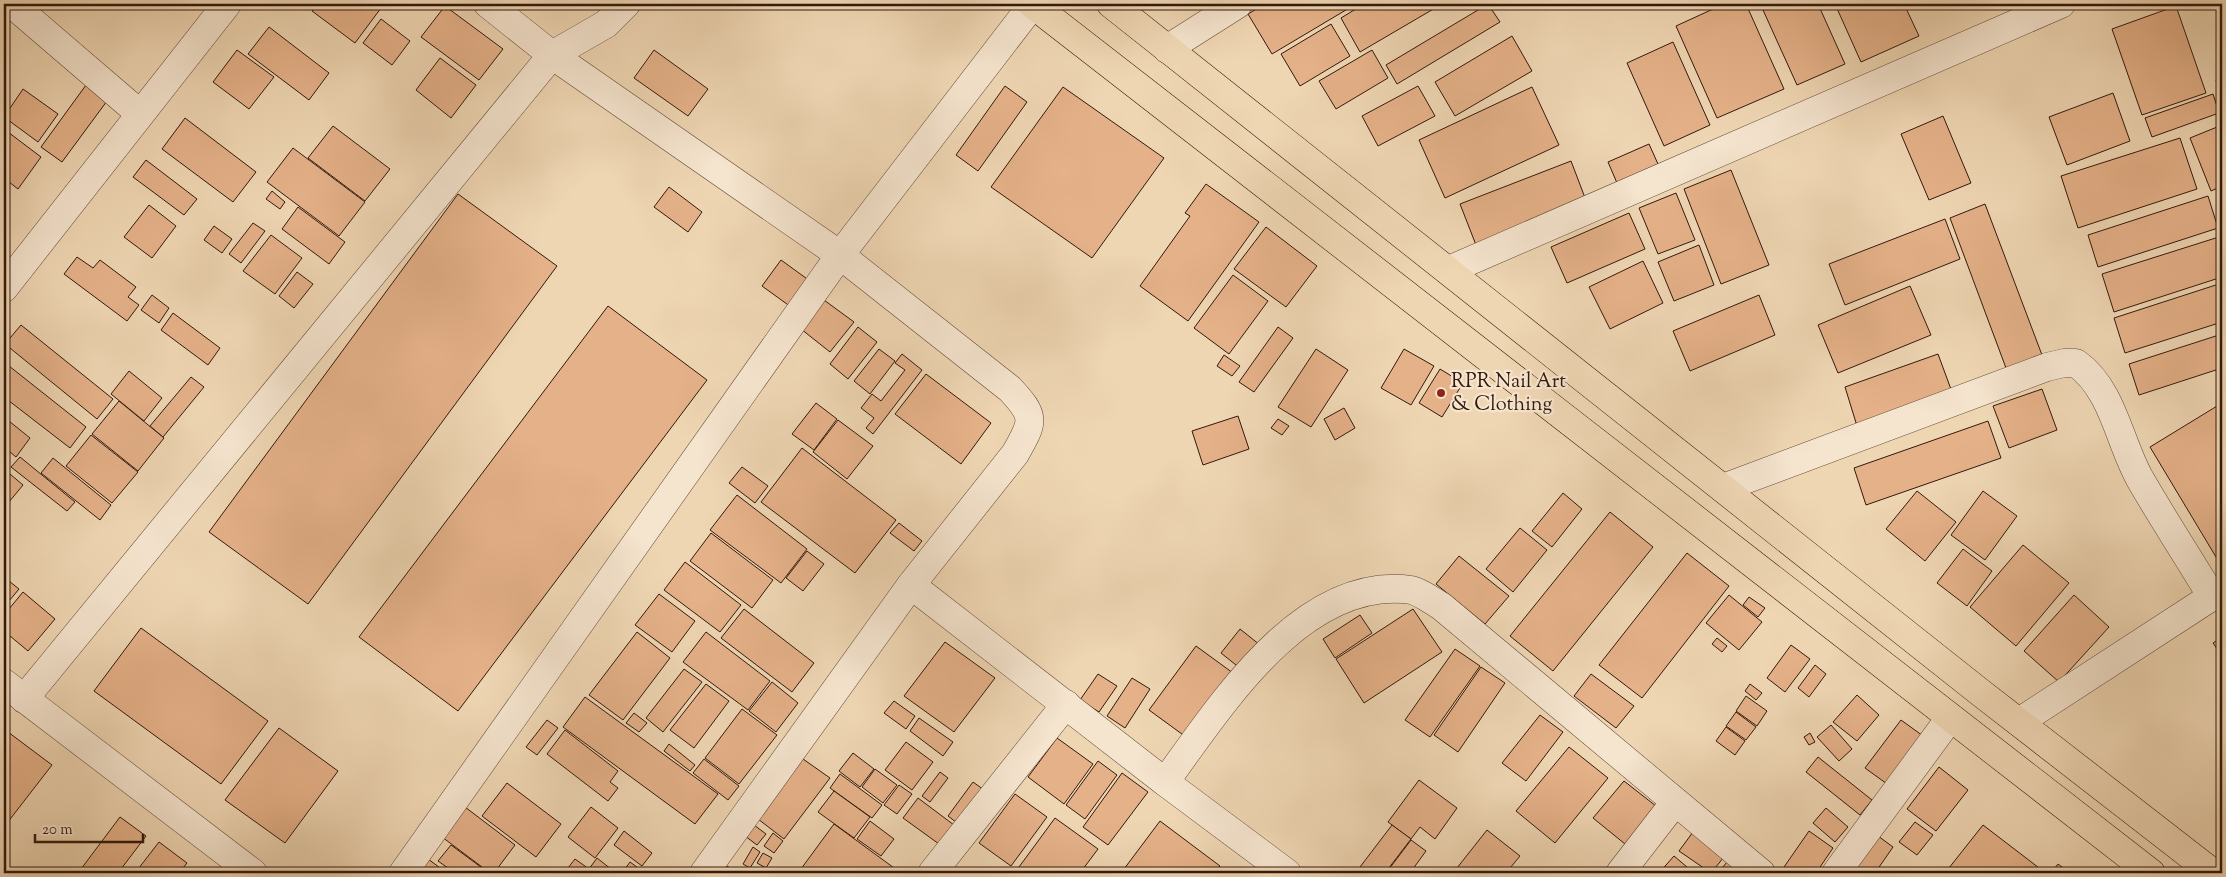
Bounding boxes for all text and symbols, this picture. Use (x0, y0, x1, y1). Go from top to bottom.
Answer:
place label: RPR Nail Art & Clothing (1451, 368, 1566, 420)
marker: RPR Nail Art & Clothing (1435, 387, 1447, 399)
scale bar (35, 812, 142, 844)
text: 20 m (42, 820, 73, 841)

